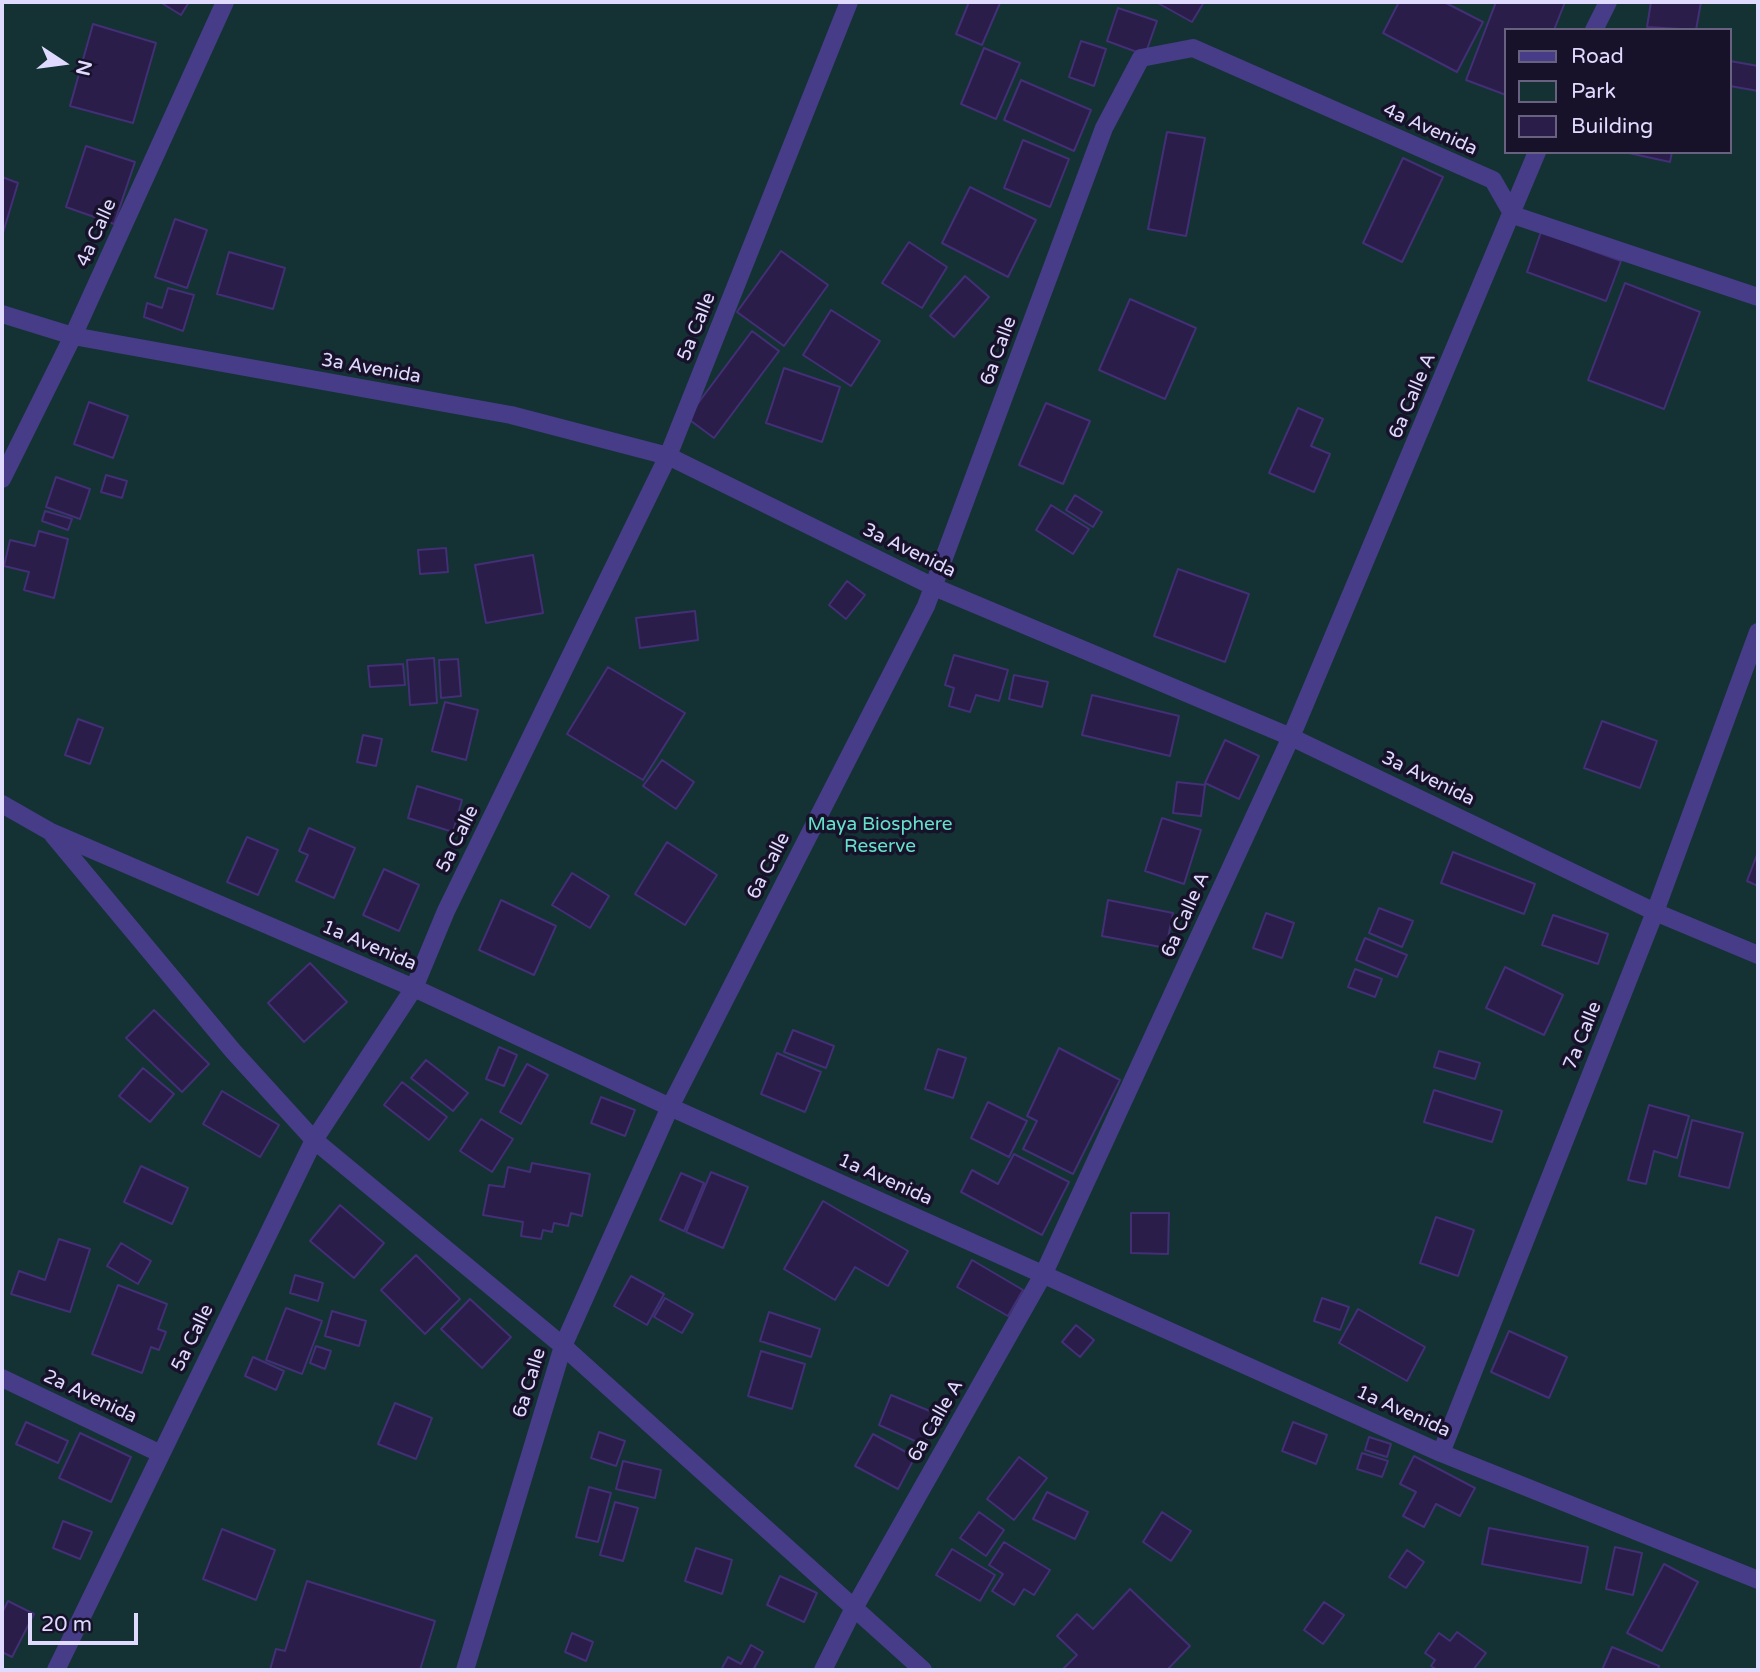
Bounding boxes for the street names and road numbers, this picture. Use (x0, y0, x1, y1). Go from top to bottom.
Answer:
street label: 4a Avenida (1379, 99, 1481, 161)
street label: 4a Calle (72, 196, 122, 270)
street label: 5a Calle (673, 290, 721, 364)
street label: 6a Calle (976, 313, 1022, 389)
street label: 3a Avenida (319, 349, 423, 389)
street label: 6a Calle A (1385, 350, 1441, 442)
street label: 3a Avenida (859, 519, 959, 583)
street label: 3a Avenida (1378, 747, 1478, 811)
street label: 5a Calle (432, 802, 484, 876)
street label: 6a Calle (743, 829, 795, 903)
street label: 6a Calle A (1157, 869, 1215, 961)
street label: 1a Avenida (318, 916, 420, 976)
street label: 7a Calle (1559, 999, 1607, 1073)
street label: 1a Avenida (834, 1149, 936, 1211)
street label: 5a Calle (167, 1301, 219, 1375)
street label: 6a Calle (509, 1345, 551, 1421)
street label: 2a Avenida (40, 1365, 140, 1429)
street label: 6a Calle A (903, 1376, 969, 1466)
street label: 1a Avenida (1352, 1381, 1454, 1443)

